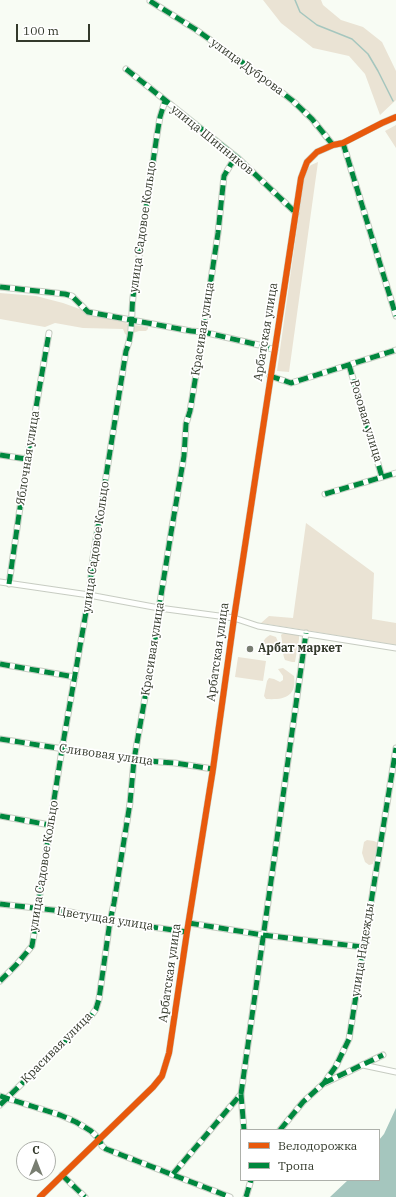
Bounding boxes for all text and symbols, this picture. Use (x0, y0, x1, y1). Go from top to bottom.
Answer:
scale bar (18, 16, 92, 42)
text: 100 m (23, 23, 59, 38)
street label: улица Дуброва (208, 36, 286, 98)
street label: улица Шинников (168, 102, 256, 178)
street label: улица Садовое Кольцо (127, 160, 159, 294)
street label: Красивая улица (188, 281, 218, 377)
street label: Арбатская улица (251, 282, 281, 382)
street label: Розовая улица (347, 378, 385, 464)
street label: Яблочная улица (13, 410, 43, 506)
street label: улица Садовое Кольцо (80, 480, 112, 614)
street label: Красивая улица (138, 601, 168, 697)
street label: Арбатская улица (204, 602, 232, 702)
place label: Арбат маркет (258, 642, 342, 656)
marker: Арбат маркет (245, 644, 255, 654)
street label: Сливовая улица (58, 741, 154, 769)
street label: улица Садовое Кольцо (27, 799, 61, 933)
street label: улица Надежды (348, 902, 378, 998)
street label: Цветущая улица (56, 904, 154, 934)
street label: Арбатская улица (156, 923, 184, 1023)
street label: Красивая улица (18, 1009, 96, 1087)
legend (240, 1129, 380, 1181)
text: Велодорожка (278, 1138, 357, 1153)
north arrow (16, 1141, 56, 1181)
text: С (32, 1143, 40, 1157)
text: Тропа (278, 1158, 314, 1173)

